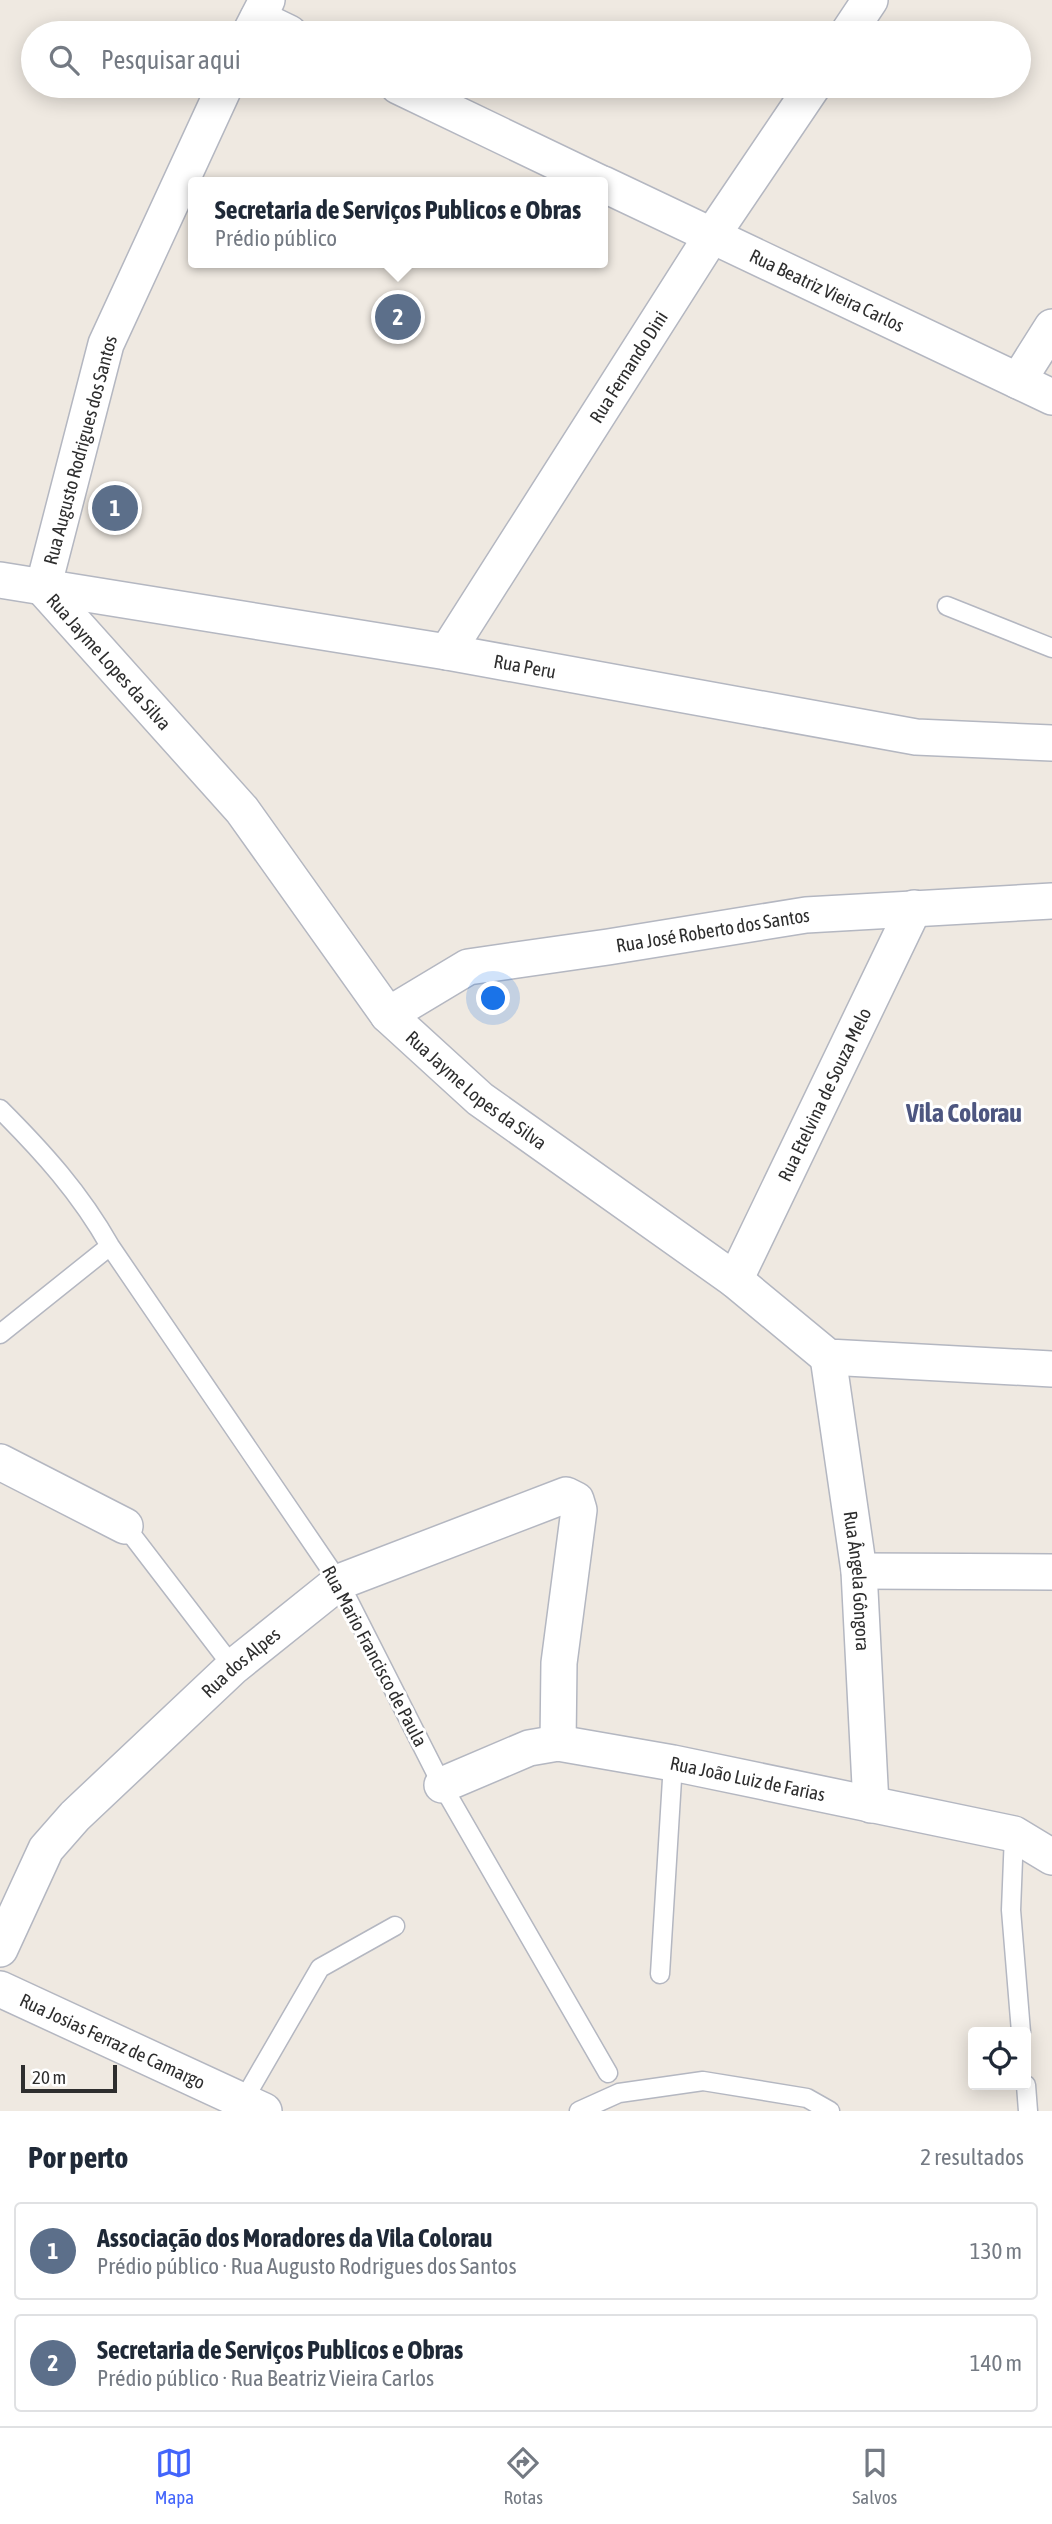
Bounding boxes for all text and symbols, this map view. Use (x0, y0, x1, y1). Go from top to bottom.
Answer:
search box (21, 21, 1031, 98)
icon: search (45, 41, 83, 79)
text: Pesquisar aqui (101, 45, 241, 75)
popup (188, 177, 608, 268)
text: Secretaria de Serviços Publicos e Obras (215, 195, 581, 225)
text: Prédio público (215, 225, 337, 251)
street label: Rua Beatriz Vieira Carlos (746, 244, 908, 336)
pin: 2 (375, 291, 421, 343)
street label: Rua Fernando Dini (585, 307, 672, 427)
street label: Rua Augusto Rodrigues dos Santos (39, 333, 121, 567)
pin: 1 (92, 482, 138, 534)
street label: Rua Jayme Lopes da Silva (42, 589, 176, 734)
street label: Rua Peru (492, 650, 558, 683)
street label: Rua José Roberto dos Santos (615, 904, 811, 957)
your location (476, 981, 510, 1015)
street label: Rua Etelvina de Souza Melo (773, 1004, 875, 1185)
street label: Rua Jayme Lopes da Silva (402, 1026, 551, 1154)
district label: Vila Colorau (905, 1098, 1022, 1128)
street label: Rua Ângela Gôngora (839, 1509, 874, 1652)
street label: Rua Mario Francisco de Paula (318, 1562, 432, 1750)
street label: Rua dos Alpes (197, 1623, 284, 1702)
street label: Rua João Luiz de Farias (668, 1752, 828, 1805)
street label: Rua Josias Ferraz de Camargo (16, 1989, 209, 2093)
map controls (968, 2027, 1031, 2090)
button: locate (968, 2027, 1031, 2090)
scale bar (21, 2062, 117, 2094)
text: 20 m (32, 2066, 66, 2088)
text: Por perto (28, 2140, 128, 2174)
text: 2 resultados (920, 2144, 1024, 2170)
text: Associação dos Moradores da Vila Colorau (97, 2223, 492, 2253)
text: 1 (48, 2238, 58, 2264)
text: 130 m (970, 2238, 1022, 2264)
text: Prédio público · Rua Augusto Rodrigues dos Santos (97, 2253, 517, 2279)
text: Secretaria de Serviços Publicos e Obras (97, 2335, 463, 2365)
text: 2 (48, 2350, 58, 2376)
text: 140 m (970, 2350, 1022, 2376)
text: Prédio público · Rua Beatriz Vieira Carlos (97, 2365, 434, 2391)
tab: Mapa (155, 2444, 194, 2508)
tab: Rotas (503, 2444, 543, 2508)
tab: Salvos (852, 2444, 897, 2508)

